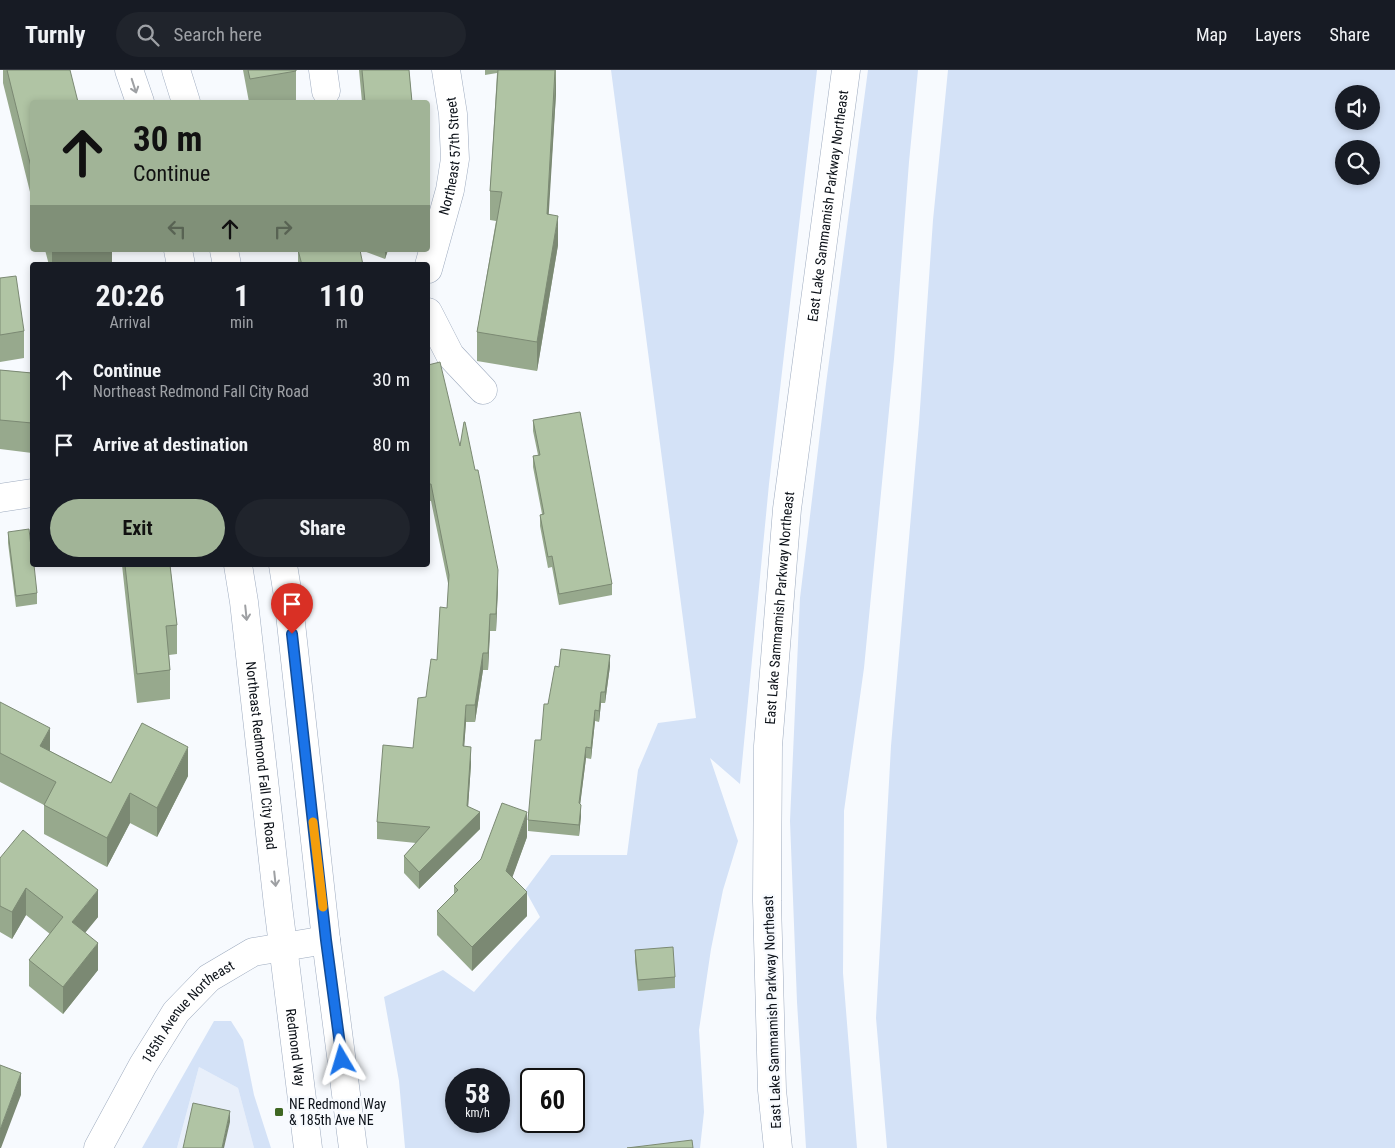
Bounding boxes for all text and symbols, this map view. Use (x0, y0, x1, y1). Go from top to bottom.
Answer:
search box (116, 12, 466, 57)
text: Turnly (25, 21, 86, 49)
icon: search (134, 21, 162, 49)
text: Search here (174, 23, 262, 46)
text: Map (1196, 24, 1227, 45)
text: Layers (1255, 24, 1302, 45)
text: Share (1330, 24, 1370, 45)
one-way arrow (130, 78, 140, 94)
map controls (1335, 85, 1380, 185)
button: sound (1335, 85, 1380, 130)
street label: East Lake Sammamish Parkway Northeast (804, 89, 851, 323)
street label: Northeast 57th Street (435, 96, 463, 217)
text: 30 m (133, 119, 202, 160)
icon: ahead (50, 120, 115, 185)
button: search (1335, 140, 1380, 185)
text: Continue (133, 161, 210, 186)
icon: left (163, 215, 191, 243)
icon: ahead (216, 215, 244, 243)
icon: right (269, 215, 297, 243)
text: 20:26 (96, 278, 164, 313)
text: 1 (234, 278, 249, 313)
text: 110 (319, 278, 364, 313)
text: Arrival (110, 313, 150, 332)
text: min (230, 313, 253, 332)
text: m (336, 313, 348, 332)
text: Continue (93, 359, 161, 382)
icon: ahead (50, 366, 78, 394)
text: 30 m (373, 368, 410, 391)
text: Northeast Redmond Fall City Road (93, 382, 309, 401)
icon: arrive (50, 431, 78, 459)
text: Arrive at destination (93, 433, 248, 456)
text: 80 m (373, 433, 410, 456)
street label: East Lake Sammamish Parkway Northeast (762, 490, 797, 725)
button: Exit (50, 499, 225, 557)
button: Share (235, 499, 410, 557)
pin (271, 583, 313, 634)
icon: arrive (278, 590, 306, 618)
one-way arrow (241, 605, 250, 621)
street label: Northeast Redmond Fall City Road (243, 661, 280, 850)
one-way arrow (270, 871, 280, 887)
street label: East Lake Sammamish Parkway Northeast (760, 895, 784, 1129)
street label: 185th Avenue Northeast (138, 957, 237, 1066)
street label: Redmond Way (283, 1008, 308, 1088)
position arrow (315, 1033, 367, 1085)
speed limit sign: 60 (520, 1068, 585, 1133)
text: 58 (465, 1080, 490, 1109)
place label: NE Redmond Way & 185th Ave NE (289, 1096, 386, 1128)
marker: NE Redmond Way & 185th Ave NE (273, 1106, 285, 1118)
text: km/h (465, 1106, 490, 1120)

